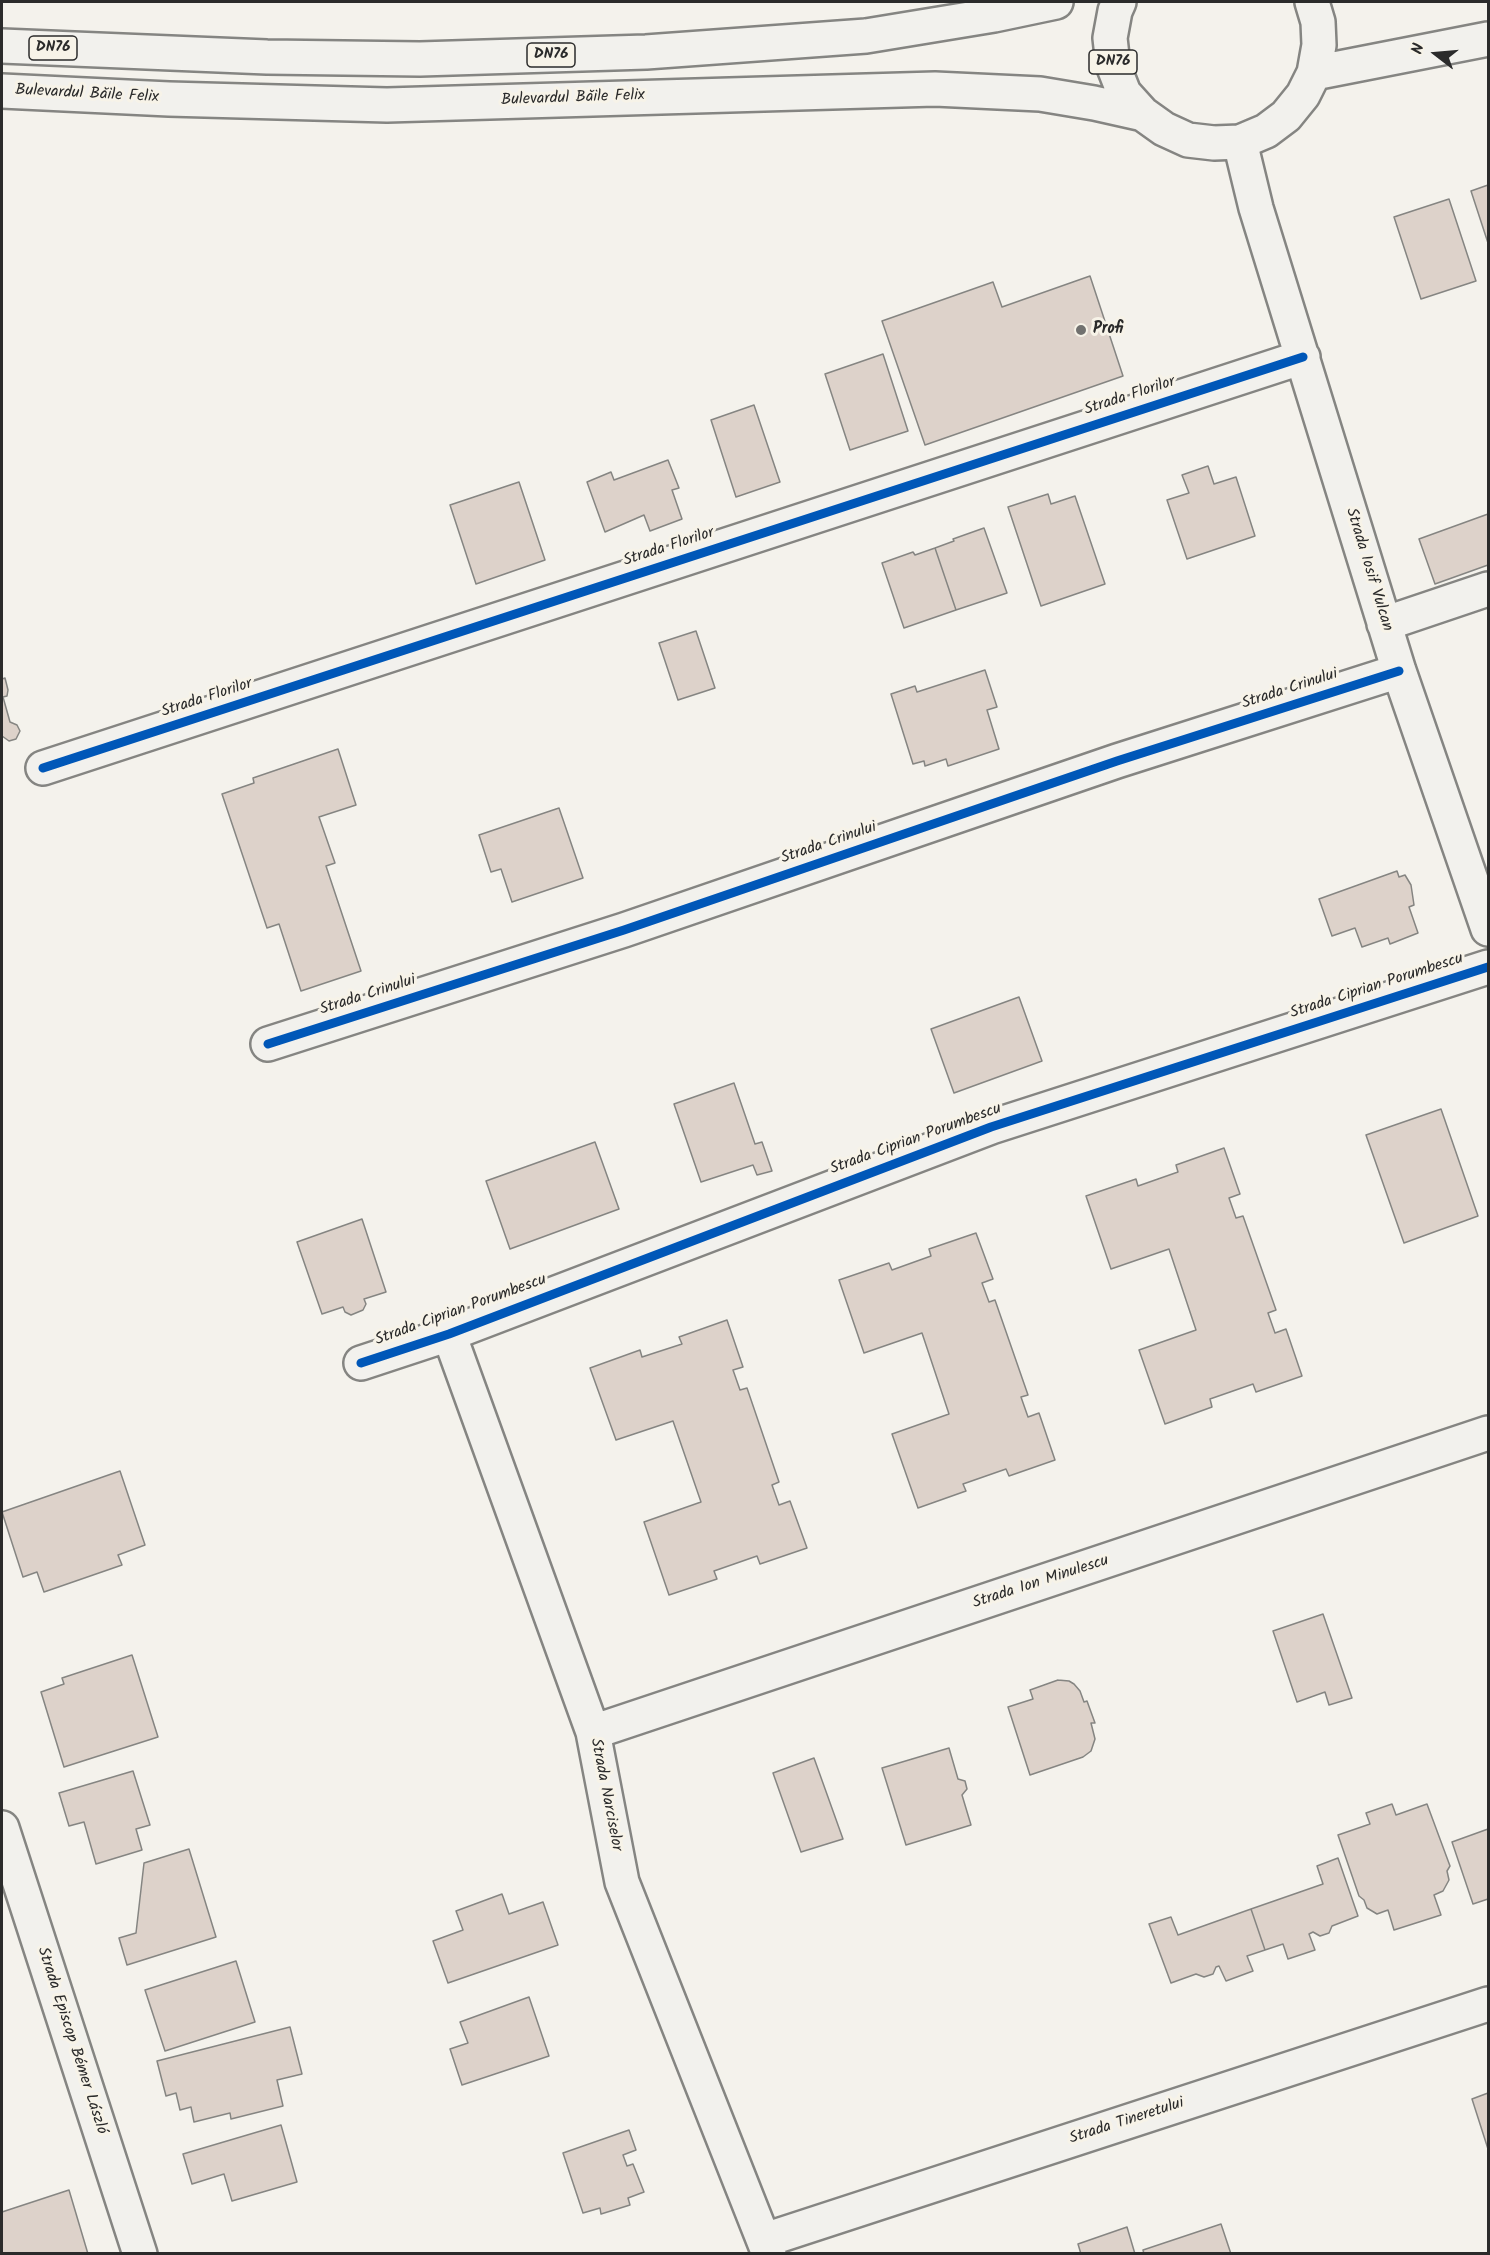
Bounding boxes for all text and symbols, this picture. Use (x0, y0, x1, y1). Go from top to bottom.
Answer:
north arrow (1406, 24, 1466, 84)
road number: DN76 (29, 36, 77, 60)
text: N (1405, 41, 1432, 57)
road number: DN76 (527, 43, 575, 67)
road number: DN76 (1089, 50, 1137, 74)
street label: Bulevardul Băile Felix (15, 82, 159, 108)
street label: Bulevardul Băile Felix (501, 87, 645, 111)
place label: Profi (1093, 320, 1123, 340)
marker: Profi (1074, 323, 1088, 337)
street label: Strada Florilor (1082, 373, 1178, 421)
street label: Strada Iosif Vulcan (1340, 506, 1396, 634)
street label: Strada Florilor (621, 524, 717, 572)
street label: Strada Crinului (1240, 665, 1340, 715)
street label: Strada Florilor (159, 675, 255, 723)
street label: Strada Crinului (779, 819, 879, 869)
street label: Strada Ciprian Porumbescu (1288, 950, 1466, 1024)
street label: Strada Crinului (318, 971, 418, 1021)
street label: Strada Ciprian Porumbescu (828, 1100, 1004, 1180)
street label: Strada Ciprian Porumbescu (373, 1271, 549, 1351)
street label: Strada Ion Minulescu (971, 1552, 1111, 1614)
street label: Strada Narciselor (585, 1737, 625, 1853)
street label: Strada Episcop Bémer László (32, 1945, 110, 2137)
street label: Strada Tineretului (1067, 2094, 1187, 2150)

